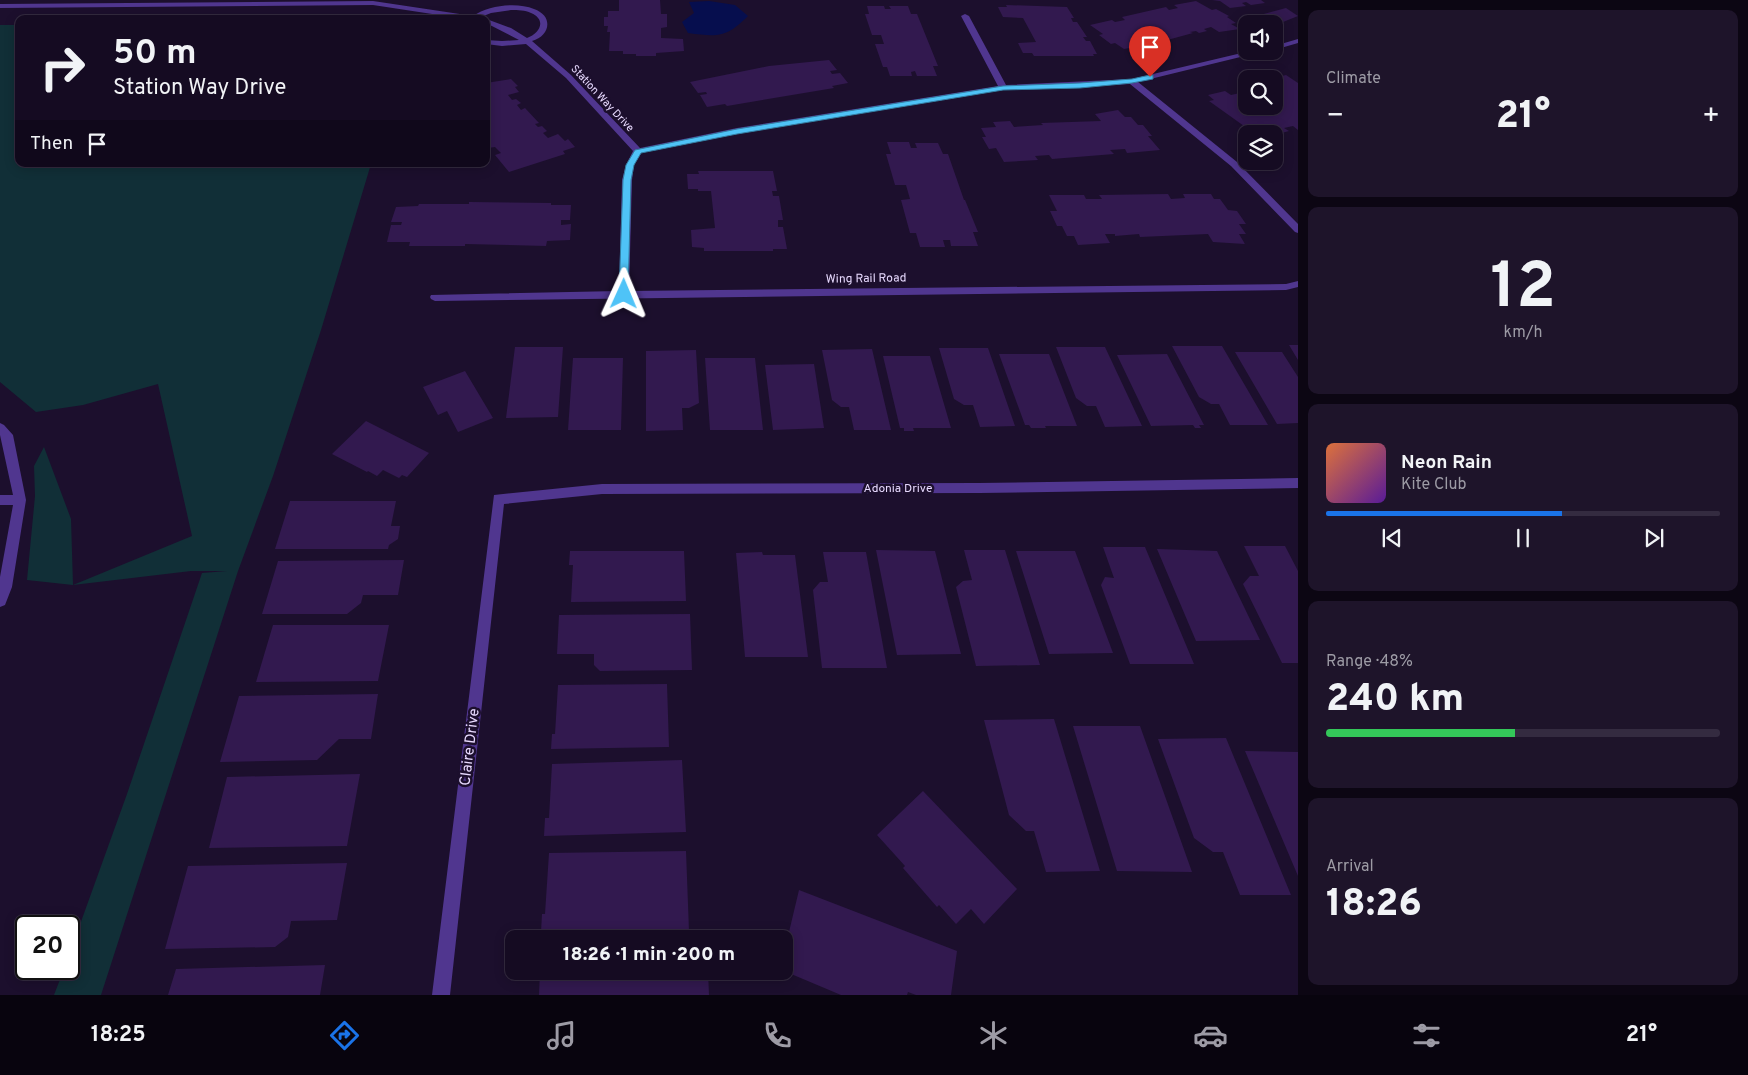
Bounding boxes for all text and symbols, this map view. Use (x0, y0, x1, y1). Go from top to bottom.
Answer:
map controls (1238, 15, 1283, 170)
button: sound (1238, 15, 1283, 60)
pin (1129, 26, 1171, 77)
text: 50 m (113, 32, 197, 76)
icon: arrive (1136, 33, 1164, 61)
icon: right (30, 35, 95, 100)
street label: Station Way Drive (568, 62, 637, 135)
text: Climate (1326, 69, 1381, 89)
button: search (1238, 70, 1283, 115)
text: Station Way Drive (113, 75, 286, 102)
text: 21° (1496, 93, 1550, 142)
text: − (1326, 99, 1344, 135)
text: + (1702, 99, 1720, 135)
button: layers (1238, 125, 1283, 170)
icon: arrive (83, 130, 111, 158)
text: Then (30, 132, 73, 156)
text: 12 (1490, 249, 1556, 331)
position arrow (597, 267, 649, 319)
street label: Wing Rail Road (826, 270, 906, 288)
text: km/h (1504, 323, 1542, 343)
text: Neon Rain (1401, 451, 1492, 475)
text: Kite Club (1401, 475, 1466, 495)
street label: Adonia Drive (864, 481, 932, 497)
icon: previous (1378, 524, 1406, 552)
icon: pause (1509, 524, 1537, 552)
icon: next (1640, 524, 1668, 552)
text: Range · 48% (1326, 652, 1413, 672)
text: 240 km (1326, 676, 1464, 725)
street label: Claire Drive (456, 707, 485, 787)
text: Arrival (1326, 857, 1374, 877)
text: 18:26 (1326, 881, 1422, 930)
speed limit sign: 20 (15, 915, 80, 980)
text: 18:26 · 1 min · 200 m (563, 943, 735, 967)
icon: directions (327, 1018, 362, 1053)
icon: music (544, 1018, 579, 1053)
icon: phone (760, 1018, 795, 1053)
icon: climate (976, 1018, 1011, 1053)
icon: car (1193, 1018, 1228, 1053)
icon: filters (1409, 1018, 1444, 1053)
text: 18:25 (91, 1022, 146, 1049)
text: 21° (1626, 1022, 1657, 1049)

